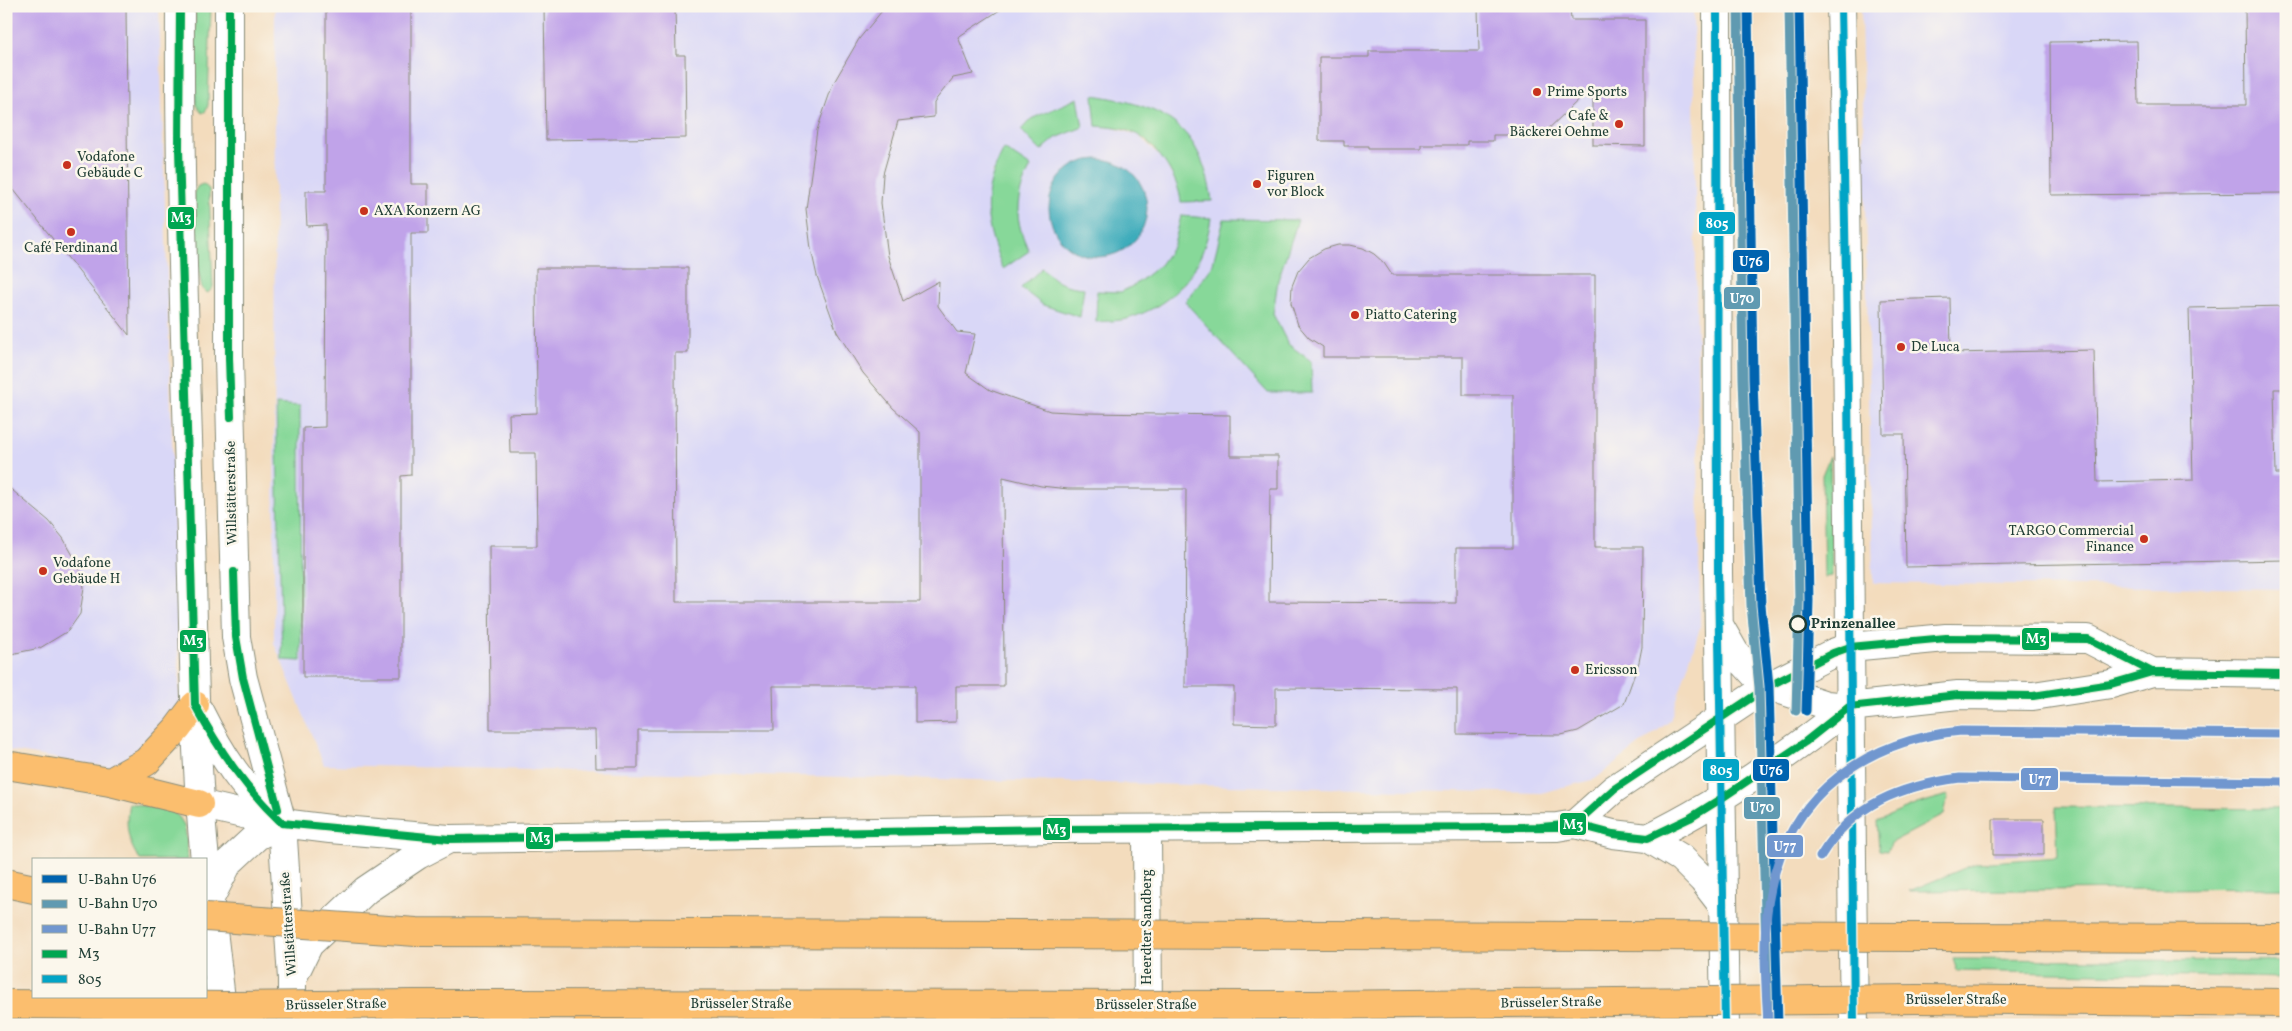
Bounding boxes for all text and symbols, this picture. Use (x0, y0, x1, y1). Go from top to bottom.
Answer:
place label: Prime Sports (1547, 83, 1627, 102)
marker: Prime Sports (1531, 86, 1543, 98)
place label: Cafe & Bäckerei Oehme (1510, 107, 1609, 142)
marker: Cafe & Bäckerei Oehme (1613, 118, 1625, 130)
place label: Vodafone Gebäude C (77, 148, 143, 183)
marker: Vodafone Gebäude C (61, 159, 73, 171)
place label: Figuren vor Block (1267, 167, 1325, 202)
marker: Figuren vor Block (1251, 178, 1263, 190)
place label: AXA Konzern AG (374, 202, 481, 221)
marker: AXA Konzern AG (358, 205, 370, 217)
line badge: M3 (167, 206, 195, 230)
text: M3 (171, 209, 191, 228)
line badge: 805 (1698, 211, 1736, 235)
text: 805 (1706, 215, 1729, 234)
marker: Café Ferdinand (65, 226, 77, 238)
place label: Café Ferdinand (24, 239, 118, 258)
line badge: U76 (1732, 249, 1770, 273)
text: U76 (1739, 253, 1763, 272)
line badge: U70 (1723, 286, 1761, 310)
text: U70 (1730, 290, 1755, 309)
place label: Piatto Catering (1365, 306, 1457, 325)
marker: Piatto Catering (1349, 309, 1361, 321)
place label: De Luca (1911, 338, 1960, 357)
marker: De Luca (1895, 341, 1907, 353)
street label: Willstätterstraße (222, 440, 242, 546)
place label: TARGO Commercial Finance (2009, 522, 2134, 557)
marker: TARGO Commercial Finance (2138, 533, 2150, 545)
place label: Vodafone Gebäude H (53, 554, 120, 589)
marker: Vodafone Gebäude H (37, 565, 49, 577)
marker: Prinzenallee (1789, 615, 1807, 633)
place label: Prinzenallee (1811, 615, 1896, 634)
line badge: M3 (2021, 627, 2050, 651)
line badge: M3 (179, 629, 207, 653)
text: M3 (2026, 630, 2046, 649)
text: M3 (183, 632, 203, 651)
place label: Ericsson (1585, 661, 1638, 680)
marker: Ericsson (1569, 664, 1581, 676)
line badge: 805 (1702, 758, 1740, 782)
line badge: U76 (1752, 758, 1790, 782)
text: 805 (1710, 762, 1733, 781)
text: U76 (1759, 762, 1783, 781)
line badge: U77 (2020, 767, 2059, 791)
text: U77 (2029, 771, 2052, 790)
line badge: U70 (1743, 796, 1781, 820)
text: U70 (1750, 799, 1775, 818)
line badge: M3 (1559, 812, 1587, 836)
text: M3 (1563, 816, 1583, 835)
line badge: M3 (1042, 817, 1071, 841)
text: M3 (1046, 821, 1066, 840)
line badge: M3 (525, 826, 554, 850)
text: M3 (530, 829, 550, 848)
line badge: U77 (1766, 834, 1804, 858)
text: U77 (1774, 838, 1797, 857)
legend (32, 858, 208, 998)
street label: Heerdter Sandberg (1138, 869, 1157, 985)
text: U-Bahn U76 (78, 870, 157, 891)
street label: Willstätterstraße (276, 871, 302, 977)
text: U-Bahn U70 (78, 894, 158, 915)
text: U-Bahn U77 (78, 920, 156, 941)
text: M3 (78, 944, 100, 965)
text: 805 (78, 970, 102, 991)
street label: Brüsseler Straße (1905, 991, 2007, 1010)
street label: Brüsseler Straße (1500, 993, 1602, 1013)
street label: Brüsseler Straße (285, 995, 387, 1015)
street label: Brüsseler Straße (690, 995, 792, 1014)
street label: Brüsseler Straße (1095, 996, 1197, 1015)

